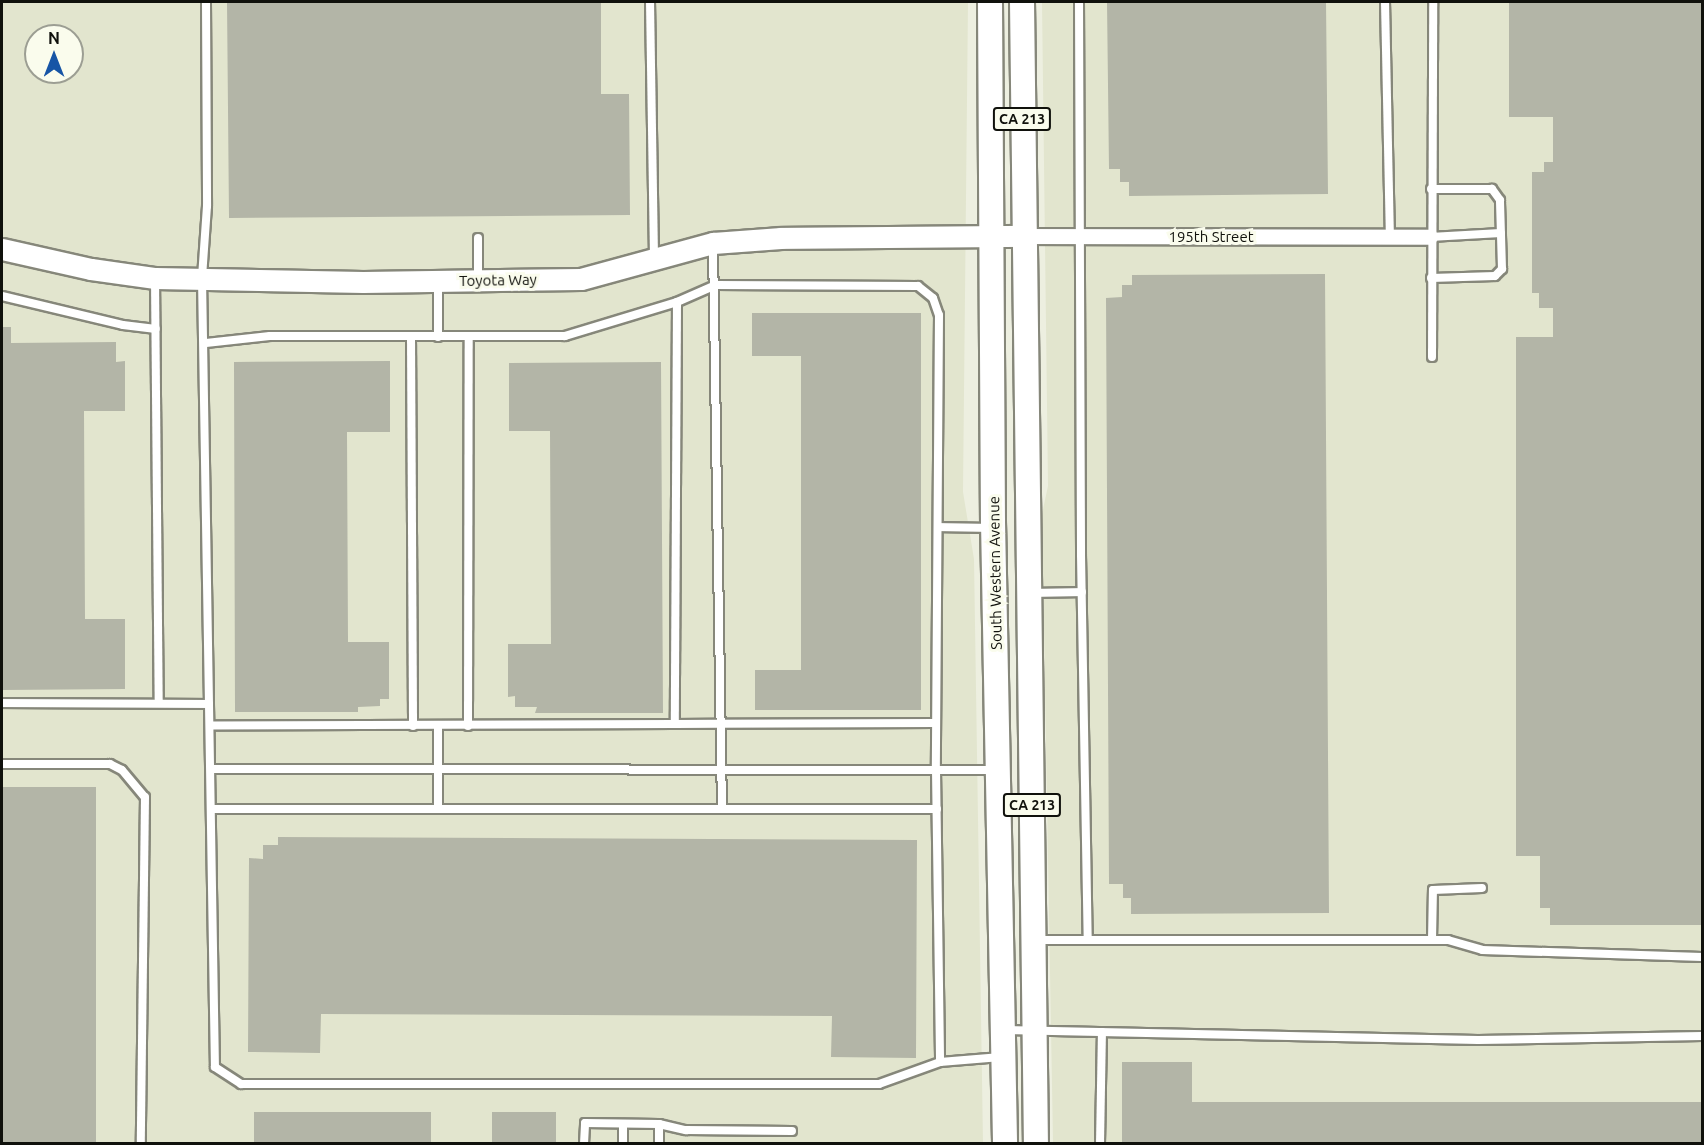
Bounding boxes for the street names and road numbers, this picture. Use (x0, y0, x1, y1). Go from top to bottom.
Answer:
road number: CA 213 (992, 108, 1052, 130)
street label: 195th Street (1168, 228, 1254, 246)
street label: Toyota Way (459, 270, 537, 290)
street label: South Western Avenue (985, 496, 1005, 650)
road number: CA 213 (1002, 794, 1062, 816)

